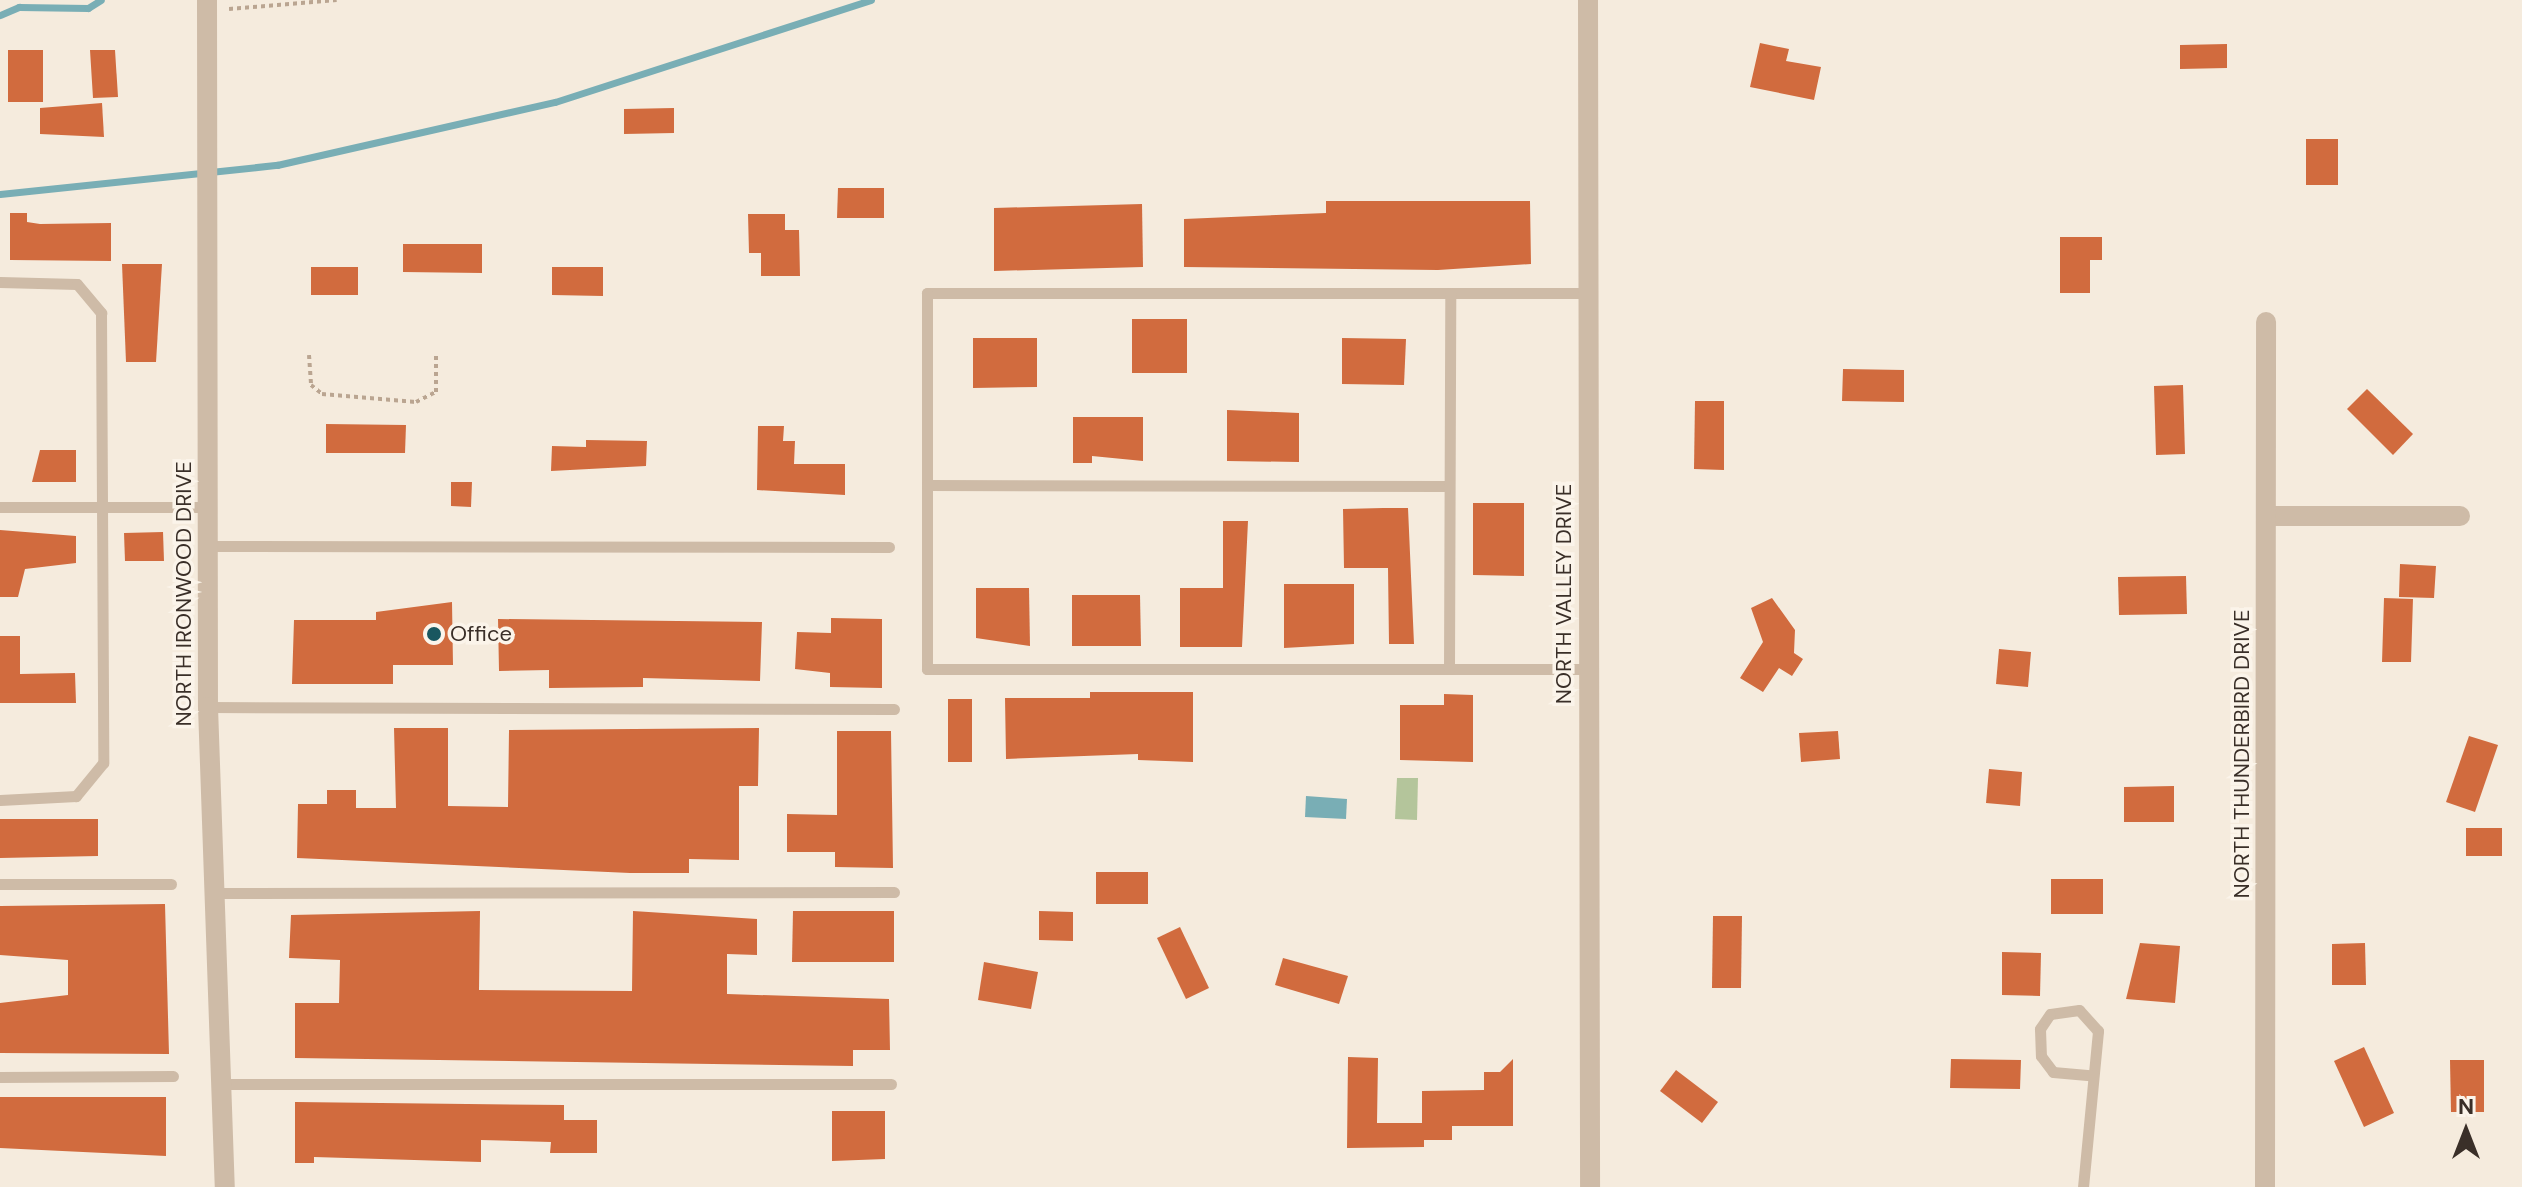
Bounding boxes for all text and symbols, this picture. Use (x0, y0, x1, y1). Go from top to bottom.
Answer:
street label: NORTH IRONWOOD DRIVE (171, 461, 197, 727)
street label: NORTH VALLEY DRIVE (1551, 484, 1577, 704)
street label: NORTH THUNDERBIRD DRIVE (2229, 609, 2255, 899)
place label: Office (450, 621, 512, 647)
marker: Office (425, 625, 443, 643)
north arrow (2426, 1091, 2506, 1171)
text: N (2458, 1092, 2474, 1121)

